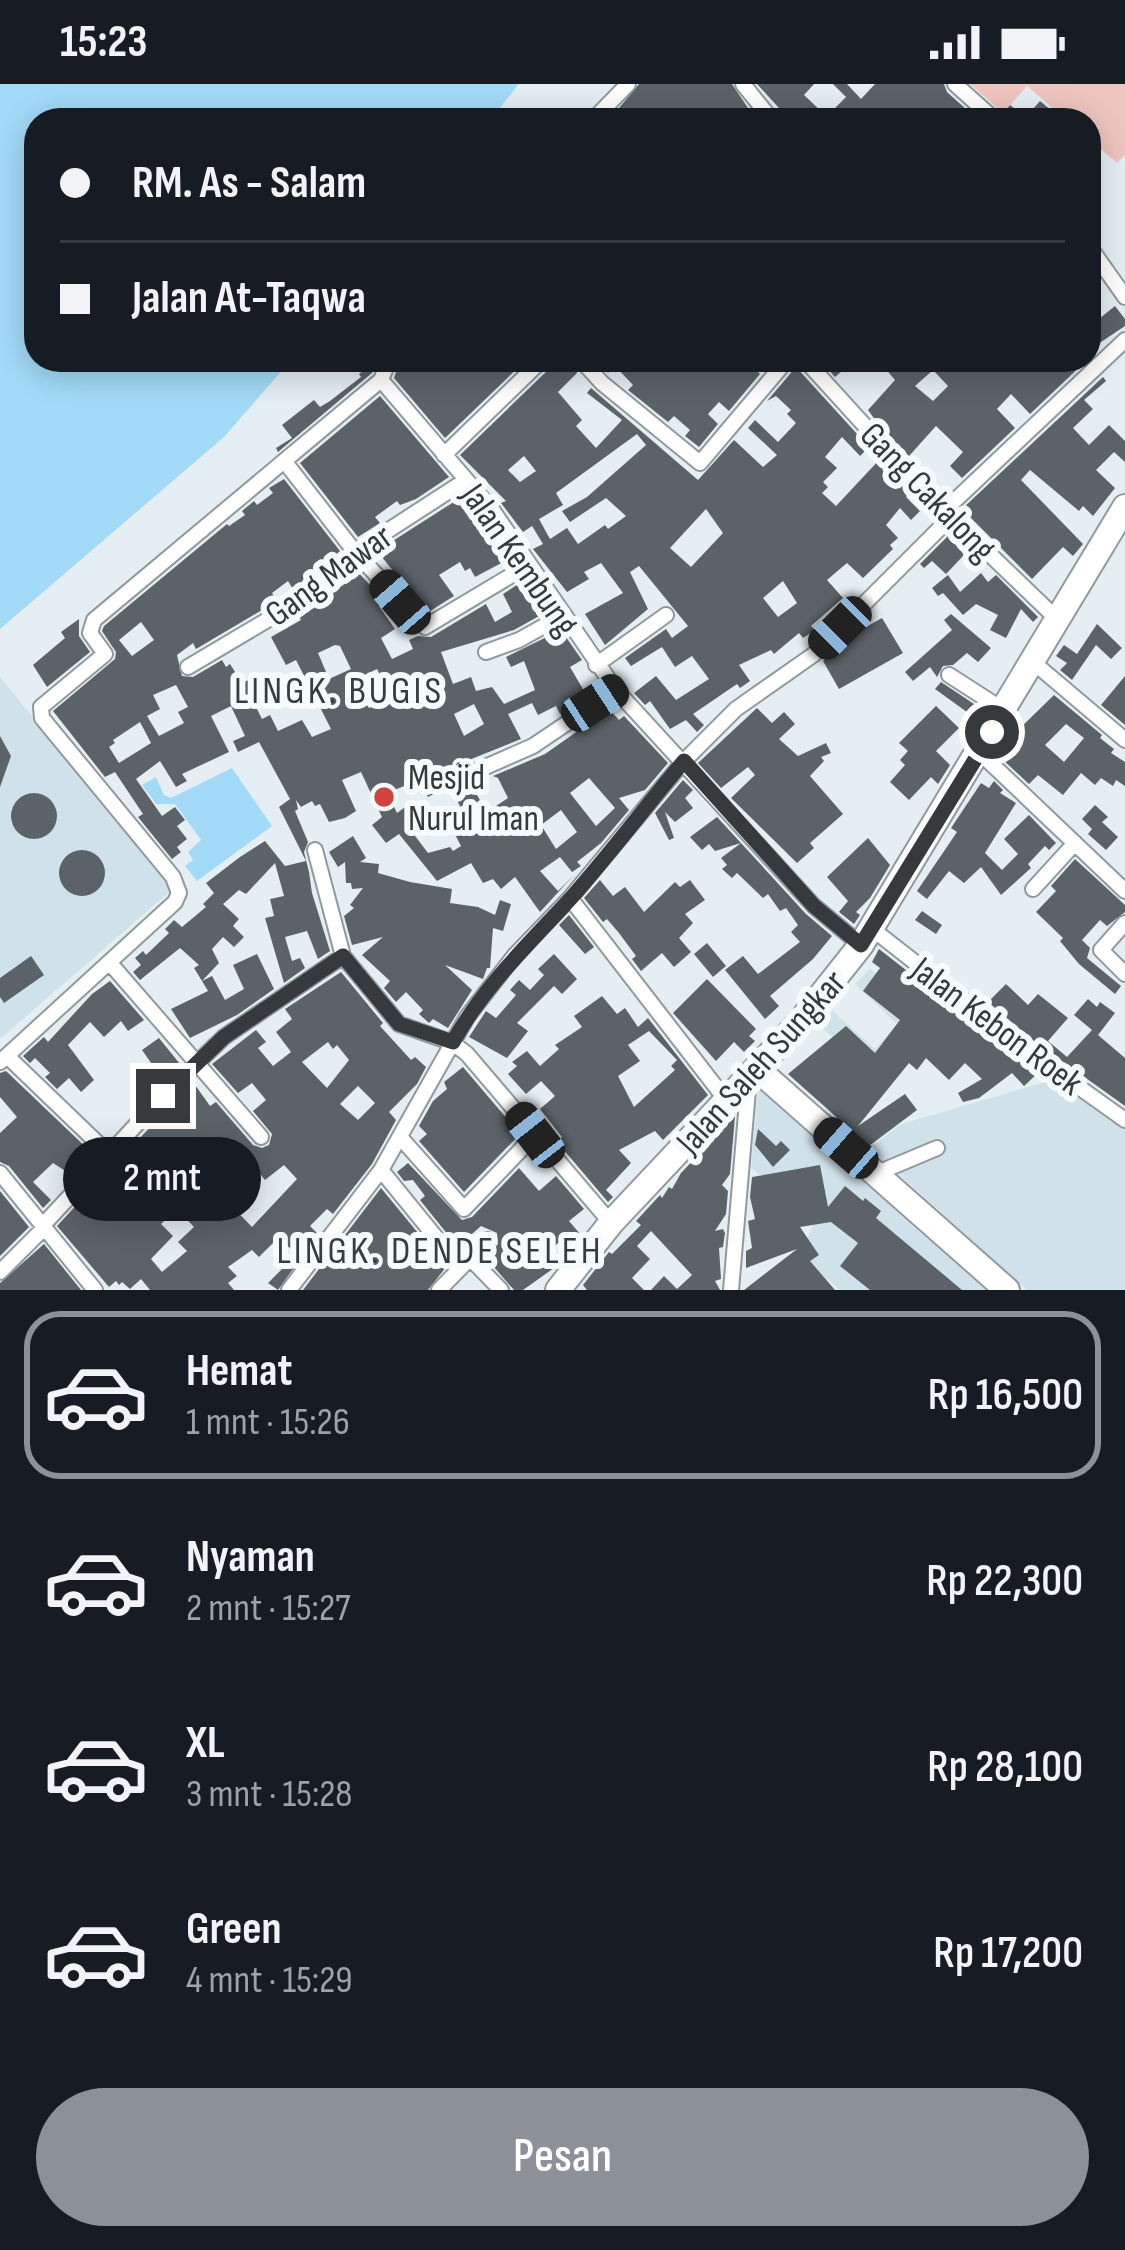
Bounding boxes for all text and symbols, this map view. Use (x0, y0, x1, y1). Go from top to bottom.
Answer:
text: 15:23 (60, 15, 147, 70)
text: RM. As - Salam (132, 156, 366, 211)
text: Jalan At-Taqwa (132, 271, 366, 326)
street label: Gang Cakalong (850, 414, 1004, 571)
street label: Jalan Kembung (450, 475, 587, 645)
street label: Gang Mawar (258, 516, 401, 636)
car (363, 563, 437, 641)
car (802, 590, 878, 666)
district label: LINGK. BUGIS (234, 668, 444, 715)
car (555, 668, 635, 738)
route start (965, 705, 1019, 759)
place label: Mesjid Nurul Iman (408, 757, 539, 841)
marker: Mesjid Nurul Iman (371, 784, 397, 810)
street label: Jalan Kebon Roek (902, 948, 1091, 1106)
street label: Jalan Saleh Sungkar (667, 962, 856, 1164)
route end (136, 1069, 190, 1123)
car (499, 1096, 571, 1174)
car (807, 1111, 885, 1185)
callout: 2 mnt (64, 1138, 262, 1222)
text: 2 mnt (123, 1155, 201, 1202)
district label: LINGK. DENDE SELEH (276, 1228, 604, 1275)
icon: car (42, 1341, 150, 1449)
text: Hemat (186, 1344, 292, 1399)
text: Rp 16,500 (928, 1368, 1083, 1423)
text: 1 mnt · 15:26 (186, 1399, 350, 1446)
icon: car (42, 1527, 150, 1635)
text: Nyaman (186, 1530, 315, 1585)
text: Rp 22,300 (926, 1554, 1083, 1609)
text: 2 mnt · 15:27 (186, 1585, 351, 1632)
icon: car (42, 1713, 150, 1821)
text: XL (186, 1716, 225, 1771)
text: Rp 28,100 (927, 1740, 1083, 1795)
text: 3 mnt · 15:28 (186, 1771, 352, 1818)
icon: car (42, 1899, 150, 2007)
text: Green (186, 1902, 282, 1957)
text: Rp 17,200 (933, 1926, 1083, 1981)
text: 4 mnt · 15:29 (186, 1957, 353, 2004)
button: Pesan (36, 2088, 1089, 2226)

